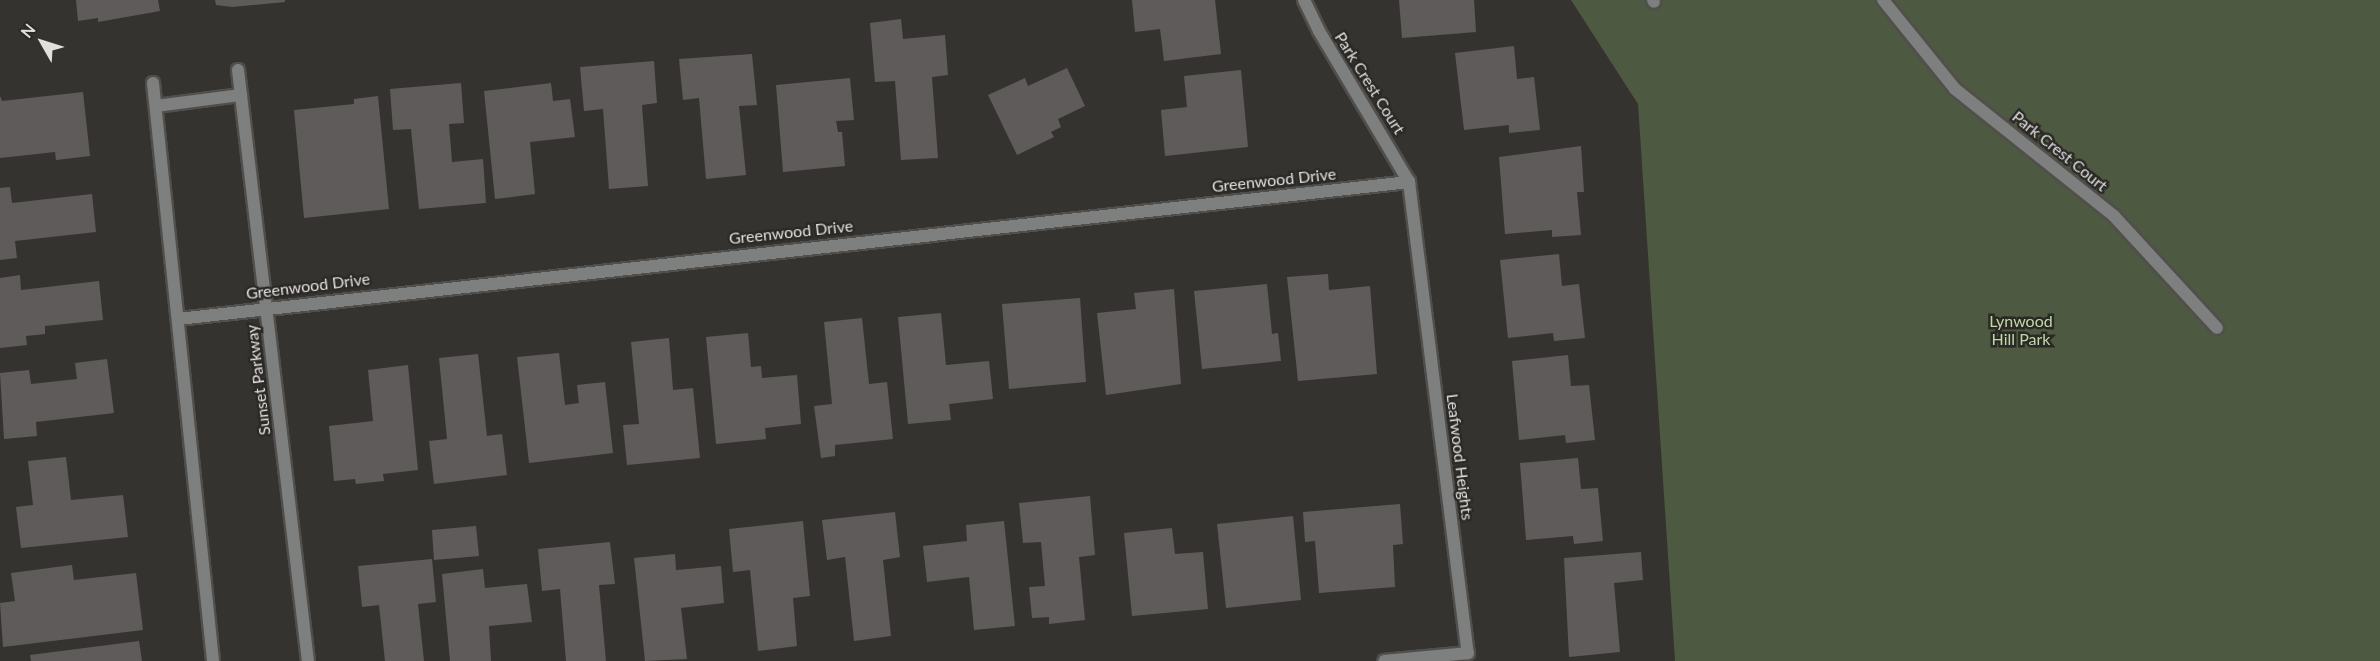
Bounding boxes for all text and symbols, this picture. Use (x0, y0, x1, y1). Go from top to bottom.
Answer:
north arrow (12, 12, 72, 72)
text: N (16, 20, 39, 41)
street label: Park Crest Court (1331, 28, 1409, 138)
street label: Park Crest Court (2009, 107, 2111, 195)
street label: Greenwood Drive (1211, 164, 1337, 196)
street label: Greenwood Drive (728, 216, 854, 248)
street label: Greenwood Drive (245, 269, 371, 303)
park label: Lynwood Hill Park (1989, 311, 2053, 349)
street label: Sunset Parkway (242, 324, 274, 436)
street label: Leafwood Heights (1443, 393, 1477, 521)

